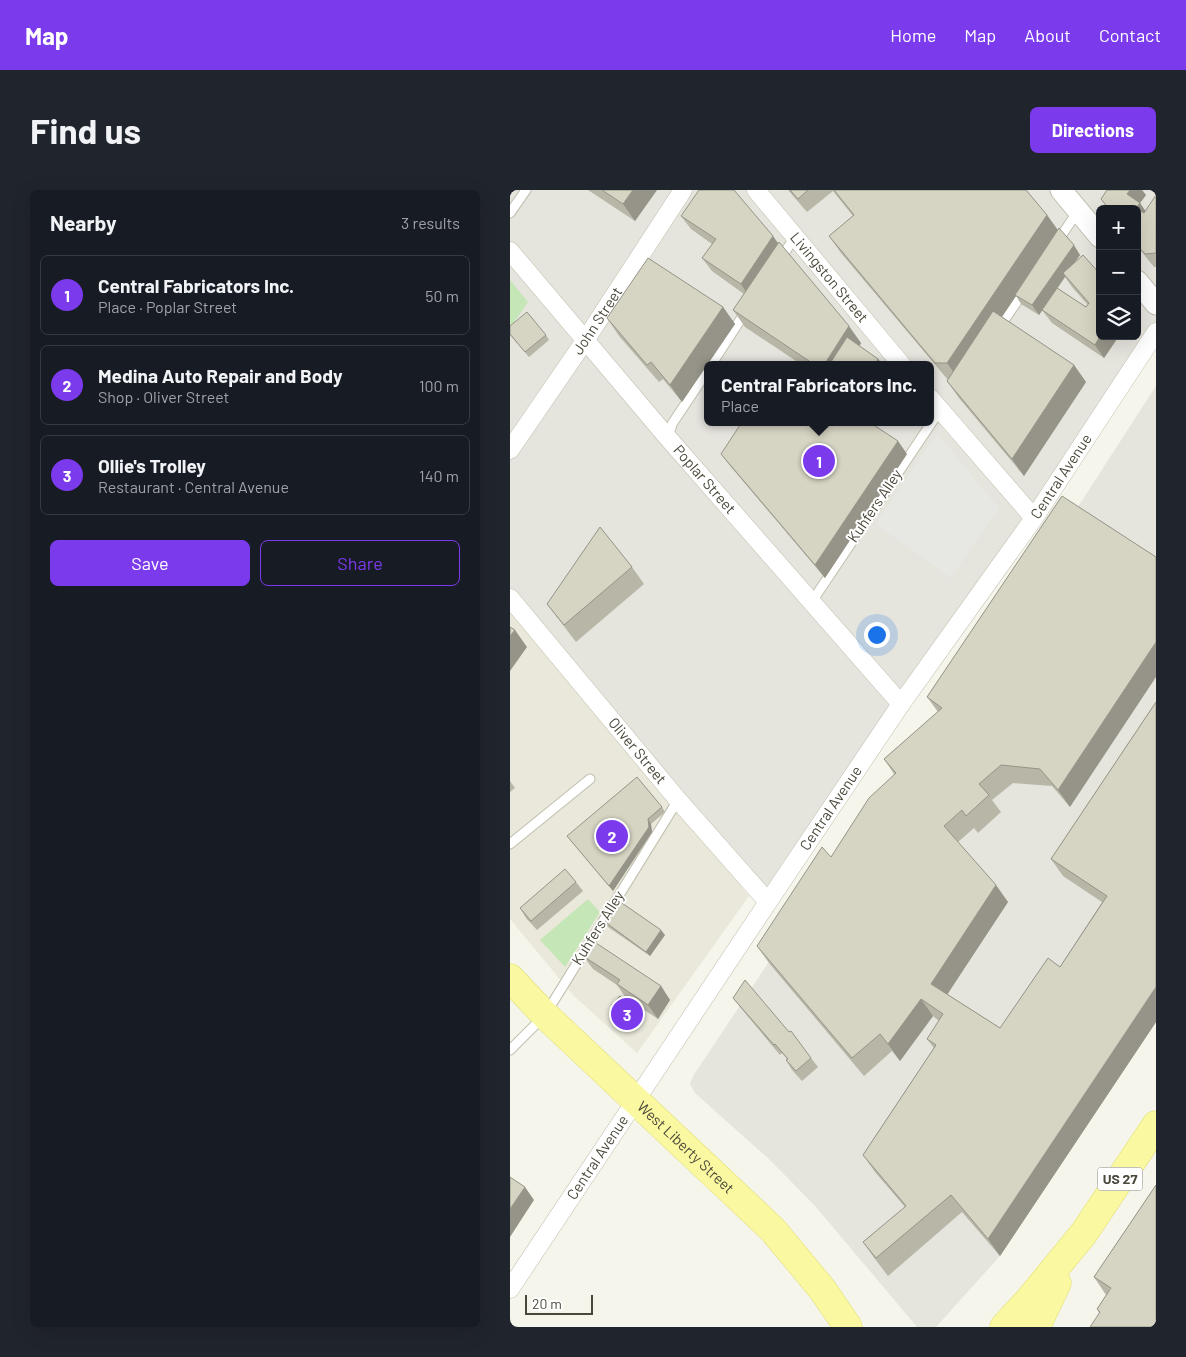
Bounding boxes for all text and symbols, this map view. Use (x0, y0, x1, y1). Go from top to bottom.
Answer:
text: Map (25, 21, 68, 50)
text: Home (890, 24, 936, 46)
text: Map (964, 24, 996, 46)
text: About (1024, 24, 1071, 46)
text: Contact (1099, 24, 1161, 46)
button: Directions (1030, 107, 1156, 153)
text: Find us (30, 109, 141, 151)
map controls (1096, 205, 1141, 340)
button: + (1096, 205, 1141, 250)
text: Nearby (50, 210, 116, 235)
text: 3 results (401, 213, 460, 232)
street label: Livingston Street (787, 228, 873, 326)
button: − (1096, 250, 1141, 295)
text: Central Fabricators Inc. (98, 274, 294, 297)
street label: John Street (568, 283, 625, 358)
text: 1 (64, 286, 70, 305)
text: 50 m (425, 286, 459, 305)
button: layers (1096, 295, 1141, 340)
text: Place · Poplar Street (98, 297, 237, 316)
popup (704, 361, 934, 426)
text: Medina Auto Repair and Body (98, 364, 343, 387)
text: Central Fabricators Inc. (721, 373, 917, 396)
text: 2 (63, 376, 71, 395)
text: 100 m (419, 376, 459, 395)
text: Shop · Oliver Street (98, 387, 229, 406)
text: Place (721, 396, 759, 415)
street label: Central Avenue (1026, 430, 1095, 522)
street label: Poplar Street (670, 441, 740, 517)
pin: 1 (803, 442, 835, 480)
text: Ollie's Trolley (98, 454, 206, 477)
street label: Kuhfers Alley (843, 465, 905, 545)
text: 3 (63, 466, 71, 485)
text: 140 m (419, 466, 459, 485)
text: Restaurant · Central Avenue (98, 477, 289, 496)
button: Save (50, 540, 250, 586)
button: Share (260, 540, 460, 586)
your location (864, 622, 890, 648)
street label: Oliver Street (605, 713, 671, 787)
street label: Central Avenue (795, 762, 865, 853)
pin: 2 (596, 817, 628, 855)
street label: Kuhfers Alley (567, 887, 627, 968)
pin: 3 (611, 995, 643, 1033)
street label: West Liberty Street (634, 1097, 738, 1197)
street label: Central Avenue (562, 1111, 631, 1203)
road number: US 27 (1098, 1168, 1142, 1191)
scale bar (525, 1292, 592, 1315)
text: 20 m (532, 1295, 562, 1312)

